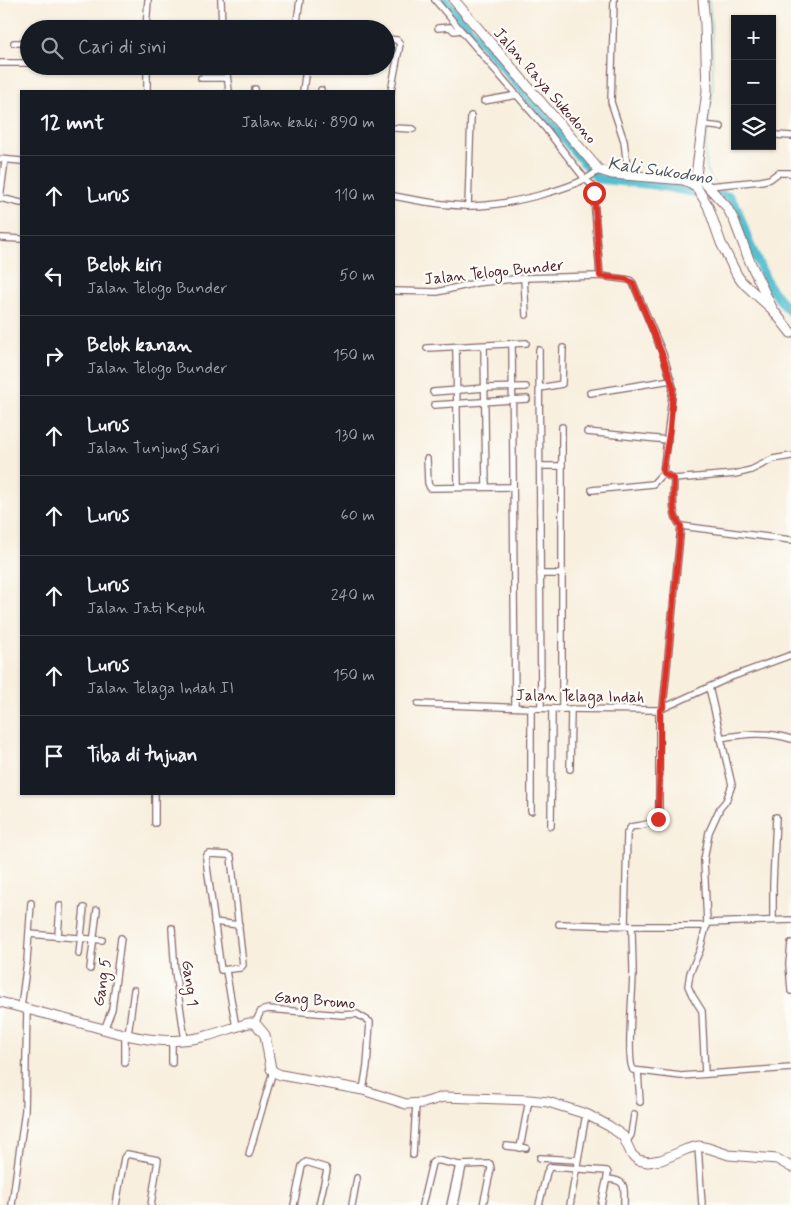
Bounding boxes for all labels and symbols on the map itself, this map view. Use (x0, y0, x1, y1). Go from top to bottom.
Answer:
street label: Jalan Raya Sukodono (489, 23, 601, 149)
water label: Kali Sukodono (606, 152, 715, 190)
route start (583, 182, 606, 205)
street label: Jalan Telogo Bunder (423, 255, 565, 291)
street label: Jalan Telaga Indah (515, 685, 645, 709)
route end (647, 808, 670, 831)
street label: Gang 5 (88, 956, 118, 1008)
street label: Gang 1 (175, 959, 203, 1008)
street label: Gang Bromo (273, 986, 357, 1016)

